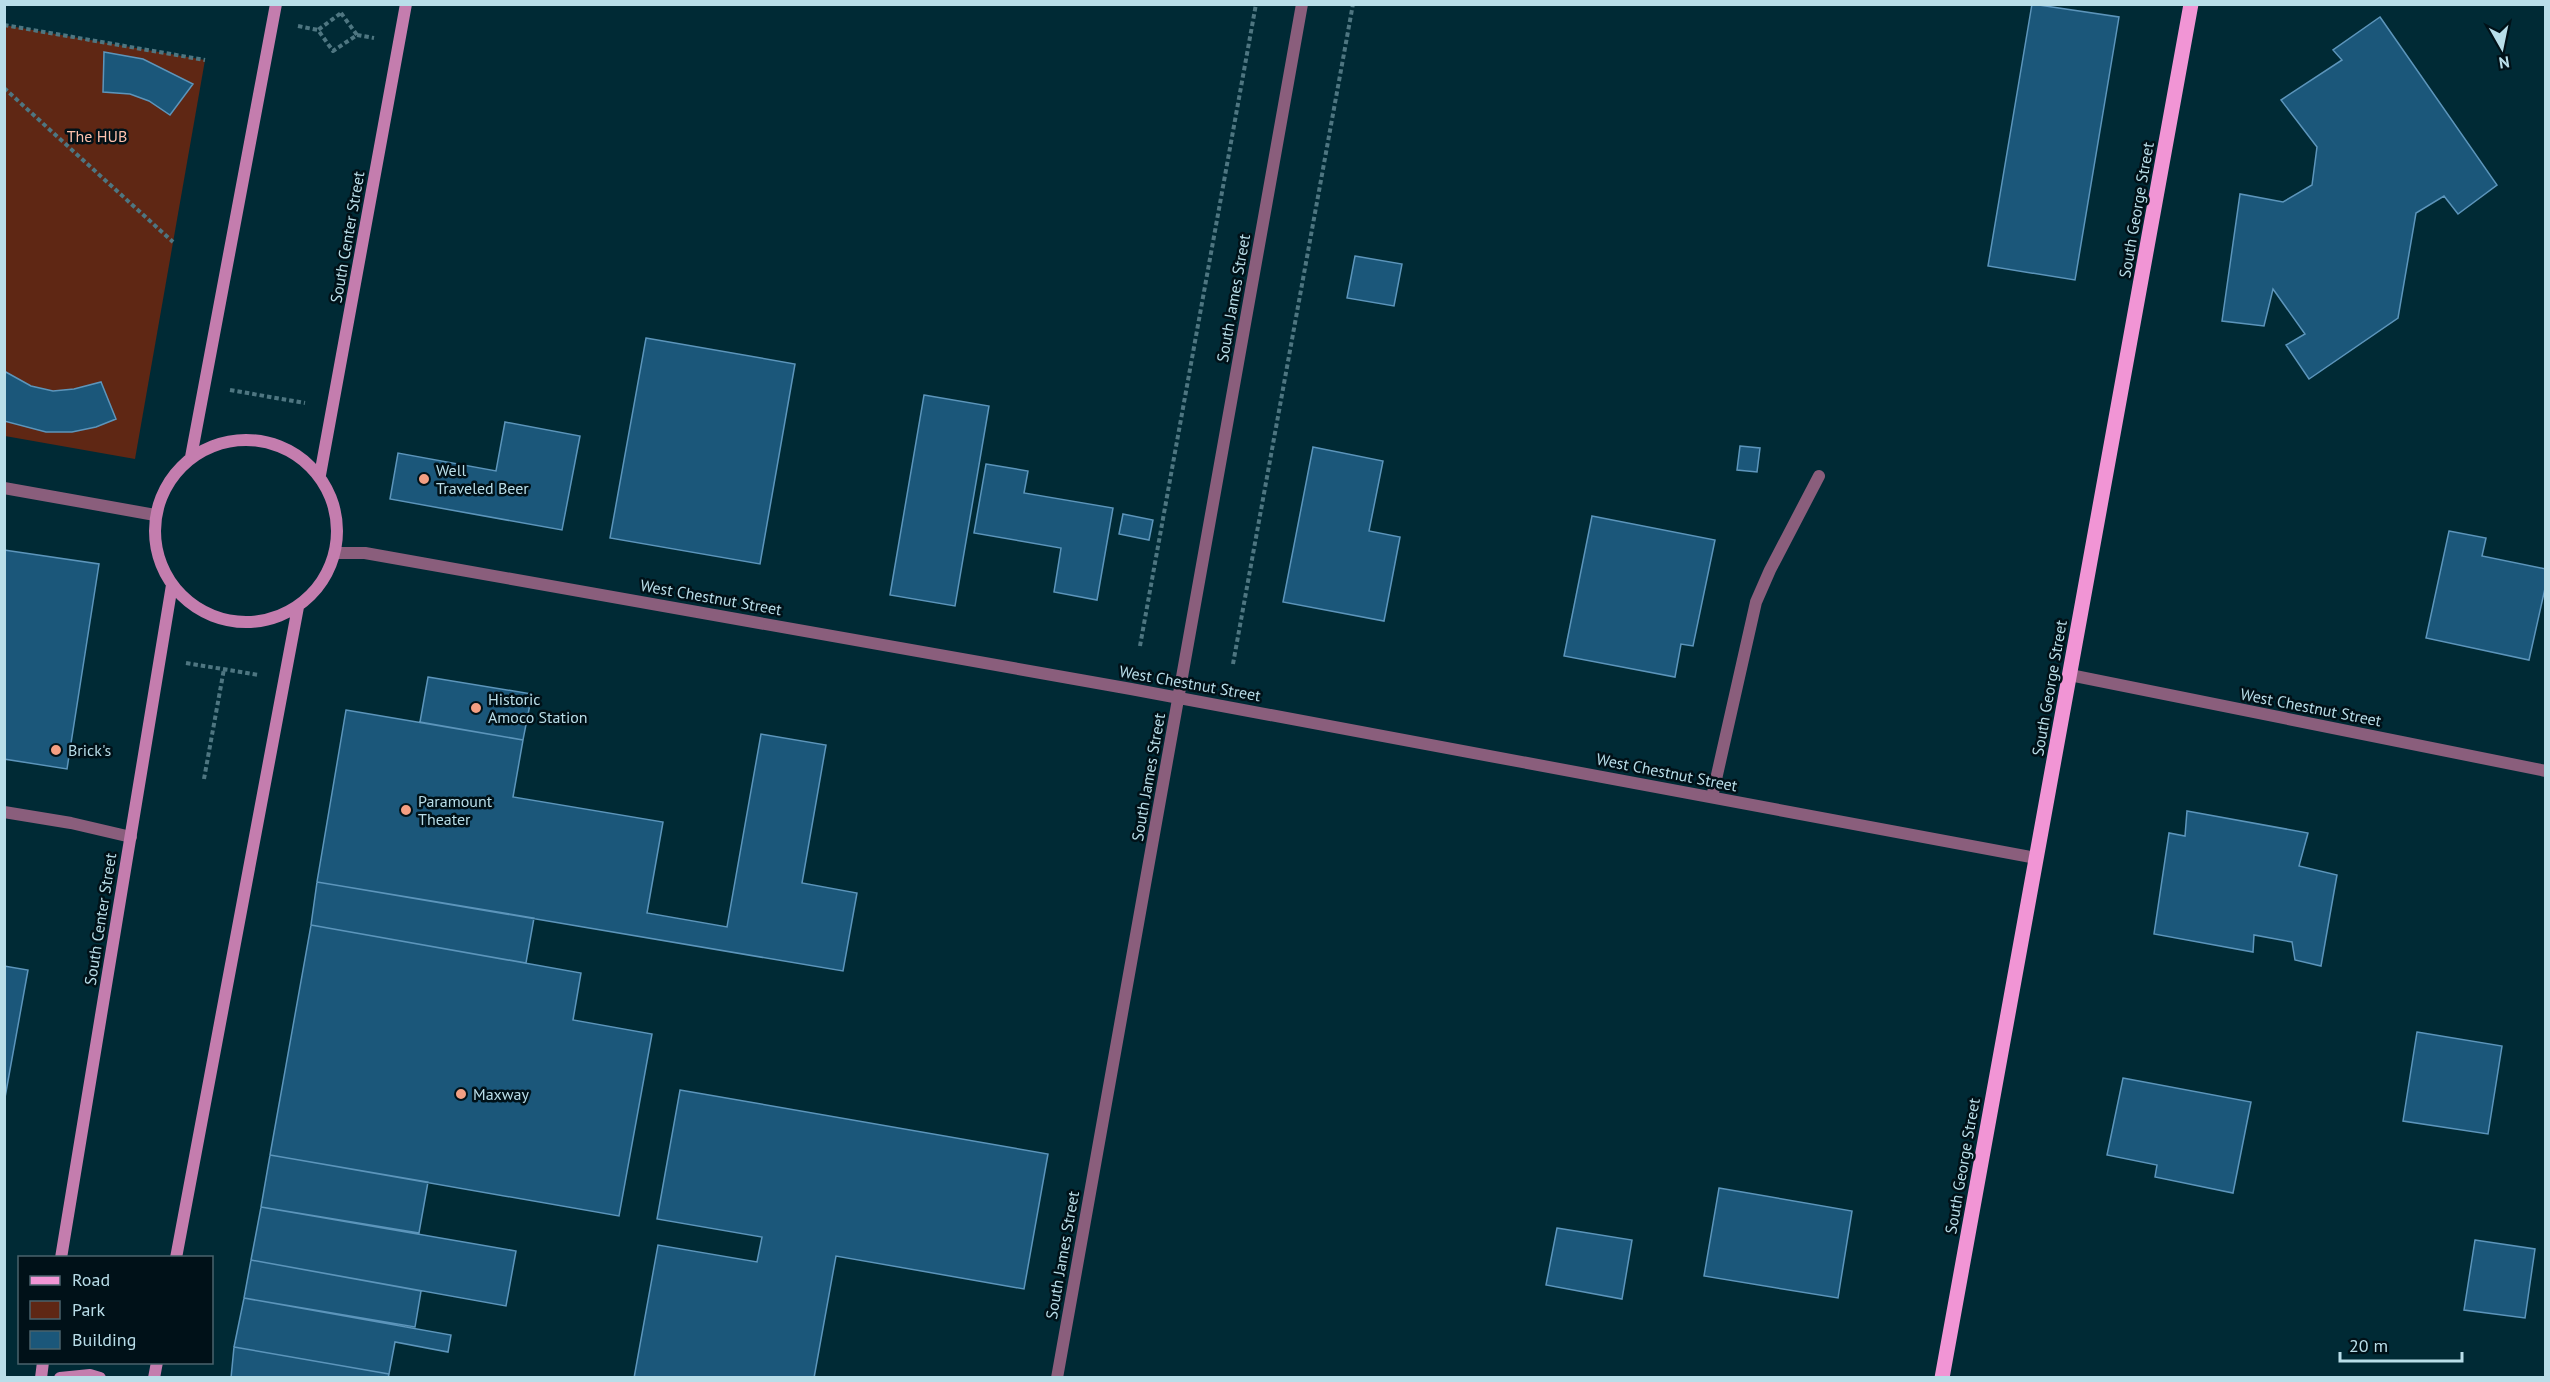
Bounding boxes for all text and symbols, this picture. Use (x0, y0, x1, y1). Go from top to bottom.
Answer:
north arrow (2472, 18, 2532, 78)
text: N (2498, 52, 2511, 74)
park label: The HUB (67, 126, 127, 146)
street label: South George Street (2114, 140, 2158, 280)
street label: South Center Street (326, 169, 369, 305)
street label: South James Street (1212, 232, 1254, 364)
place label: Well Traveled Beer (436, 460, 529, 498)
marker: Well Traveled Beer (417, 472, 431, 486)
street label: West Chestnut Street (639, 575, 784, 619)
street label: South George Street (2027, 618, 2071, 758)
street label: West Chestnut Street (1118, 661, 1263, 705)
street label: West Chestnut Street (2239, 684, 2384, 731)
place label: Historic Amoco Station (488, 689, 588, 727)
marker: Historic Amoco Station (469, 701, 483, 715)
street label: South James Street (1127, 711, 1169, 843)
place label: Brick's (68, 740, 111, 760)
marker: Brick's (49, 743, 63, 757)
street label: West Chestnut Street (1595, 749, 1740, 796)
place label: Paramount Theater (418, 791, 493, 829)
marker: Paramount Theater (399, 803, 413, 817)
street label: South Center Street (80, 851, 120, 987)
place label: Maxway (473, 1084, 530, 1104)
marker: Maxway (454, 1087, 468, 1101)
street label: South George Street (1940, 1096, 1984, 1236)
street label: South James Street (1041, 1189, 1083, 1321)
legend (18, 1256, 213, 1364)
text: Road (72, 1268, 110, 1291)
text: Park (72, 1298, 105, 1321)
scale bar (2340, 1325, 2462, 1363)
text: Building (72, 1328, 136, 1351)
text: 20 m (2349, 1334, 2388, 1357)

